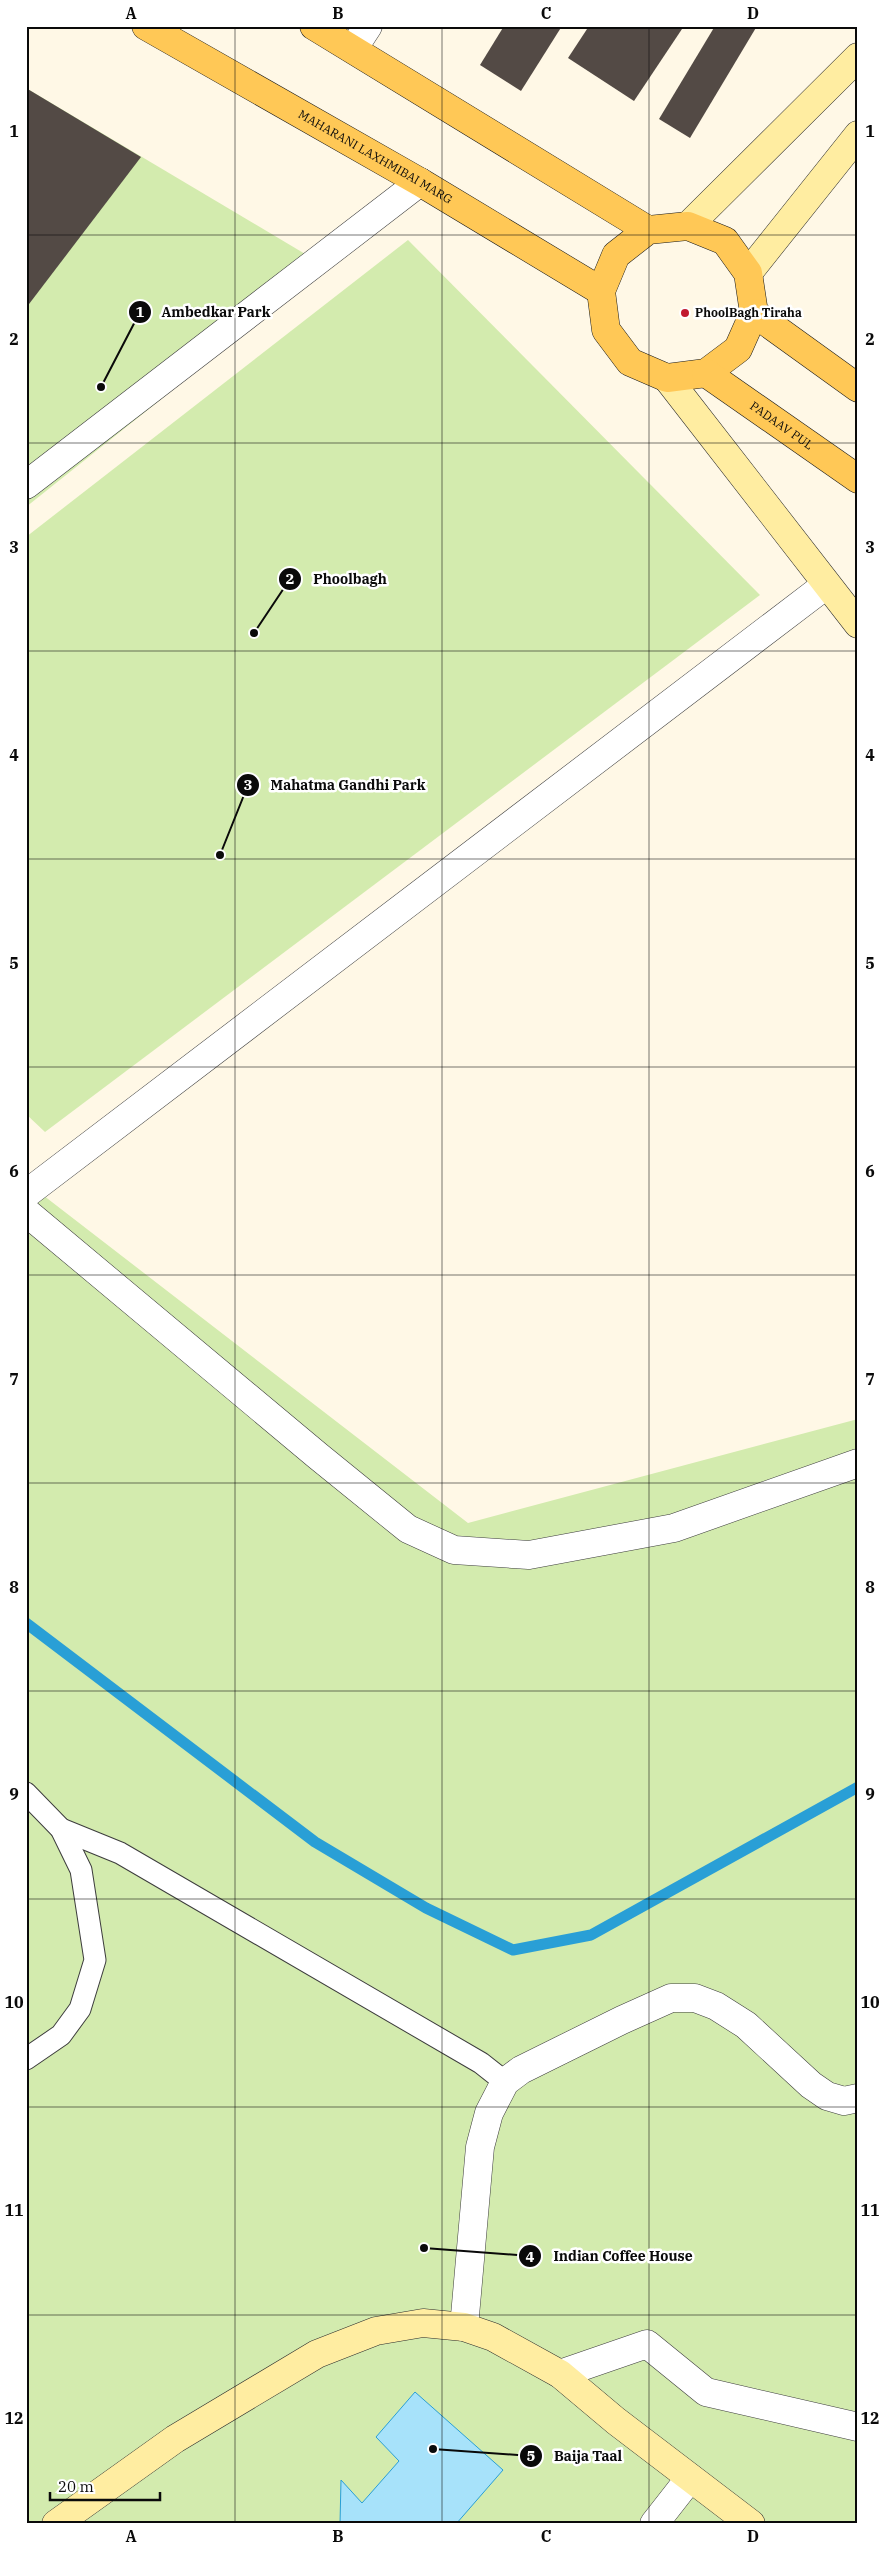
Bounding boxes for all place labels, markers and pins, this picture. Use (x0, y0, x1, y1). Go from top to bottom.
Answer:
callout: Ambedkar Park (127, 297, 281, 326)
place label: PhoolBagh Tiraha (695, 305, 802, 320)
marker: PhoolBagh Tiraha (679, 307, 691, 319)
callout: Phoolbagh (278, 564, 397, 593)
callout: Mahatma Gandhi Park (235, 770, 435, 799)
callout: Indian Coffee House (518, 2242, 702, 2271)
callout: Baija Taal (518, 2441, 632, 2470)

